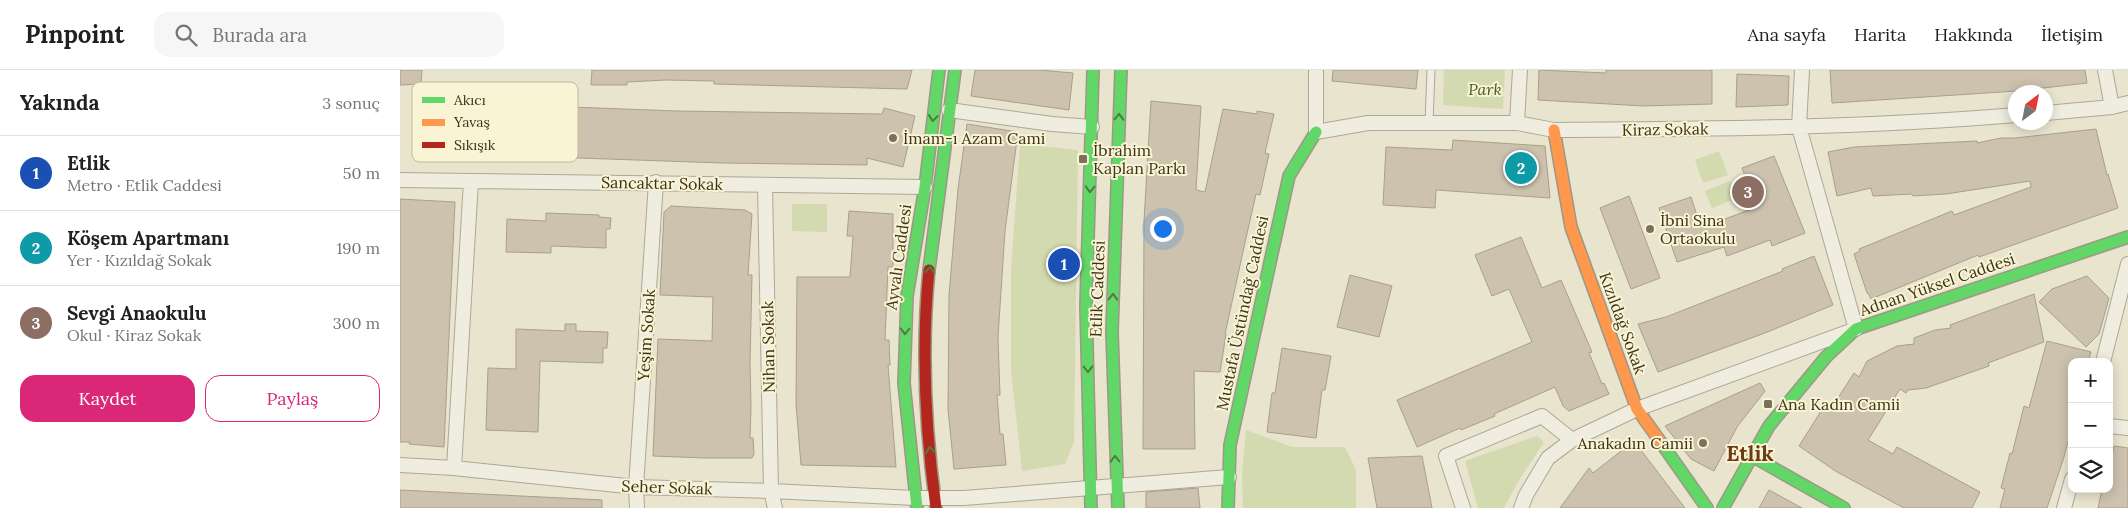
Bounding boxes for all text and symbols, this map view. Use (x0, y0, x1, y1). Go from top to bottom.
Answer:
search box (154, 12, 504, 57)
text: Pinpoint (25, 19, 124, 50)
icon: search (172, 21, 200, 49)
text: Burada ara (212, 23, 307, 47)
text: Ana sayfa (1748, 23, 1826, 46)
text: Harita (1854, 23, 1906, 46)
text: Hakkında (1934, 23, 2013, 46)
text: İletişim (2041, 23, 2103, 46)
park label: Park (1468, 79, 1502, 99)
legend (412, 82, 578, 162)
north arrow (2008, 85, 2053, 130)
text: Yakında (20, 89, 100, 116)
text: Akıcı (453, 91, 486, 109)
text: 3 sonuç (322, 93, 380, 113)
text: Yavaş (453, 113, 490, 131)
one-way arrow (1114, 113, 1124, 120)
one-way arrow (928, 115, 939, 123)
street label: Kiraz Sokak (1621, 118, 1709, 140)
place label: İmam-ı Azam Cami (903, 128, 1045, 148)
marker: İmam-ı Azam Cami (887, 132, 899, 144)
text: Sıkışık (454, 136, 496, 154)
place label: İbrahim Kaplan Parkı (1093, 140, 1186, 178)
pin: 2 (1505, 149, 1537, 187)
text: Etlik (67, 151, 110, 175)
marker: İbrahim Kaplan Parkı (1077, 153, 1089, 165)
text: 1 (33, 163, 39, 183)
text: 50 m (343, 163, 380, 183)
street label: Sancaktar Sokak (601, 172, 723, 194)
pin: 3 (1732, 173, 1764, 211)
text: Metro · Etlik Caddesi (67, 175, 222, 195)
one-way arrow (1085, 185, 1095, 193)
street label: Ayvalı Caddesi (881, 203, 915, 312)
place label: İbni Sina Ortaokulu (1660, 210, 1736, 248)
street label: Mustafa Üstündağ Caddesi (1212, 214, 1272, 412)
your location (1150, 216, 1176, 242)
marker: İbni Sina Ortaokulu (1644, 223, 1656, 235)
text: Köşem Apartmanı (67, 226, 229, 250)
text: 2 (32, 238, 40, 258)
text: 190 m (336, 238, 380, 258)
street label: Etlik Caddesi (1085, 240, 1109, 338)
pin: 1 (1048, 245, 1080, 283)
street label: Adnan Yüksel Caddesi (1856, 248, 2017, 320)
text: Yer · Kızıldağ Sokak (67, 250, 212, 270)
one-way arrow (924, 266, 935, 274)
street label: Kızıldağ Sokak (1595, 269, 1651, 377)
street label: Yeşim Sokak (633, 288, 659, 383)
one-way arrow (1108, 293, 1118, 300)
street label: Nihan Sokak (757, 300, 779, 393)
text: Sevgi Anaokulu (67, 301, 206, 325)
text: 3 (32, 313, 40, 333)
text: 300 m (333, 313, 380, 333)
text: Okul · Kiraz Sokak (67, 325, 201, 345)
one-way arrow (900, 328, 911, 336)
map controls (2068, 358, 2113, 493)
button: + (2068, 358, 2113, 403)
one-way arrow (1083, 365, 1093, 373)
button: Kaydet (20, 375, 195, 422)
button: Paylaş (205, 375, 380, 422)
place label: Ana Kadın Camii (1777, 394, 1900, 414)
marker: Ana Kadın Camii (1762, 398, 1774, 410)
button: − (2068, 403, 2113, 448)
place label: Anakadın Camii (1576, 433, 1693, 453)
marker: Anakadın Camii (1697, 437, 1709, 449)
district label: Etlik (1726, 440, 1774, 467)
one-way arrow (925, 445, 936, 453)
button: layers (2068, 448, 2113, 493)
one-way arrow (1110, 455, 1120, 463)
street label: Seher Sokak (621, 475, 713, 499)

